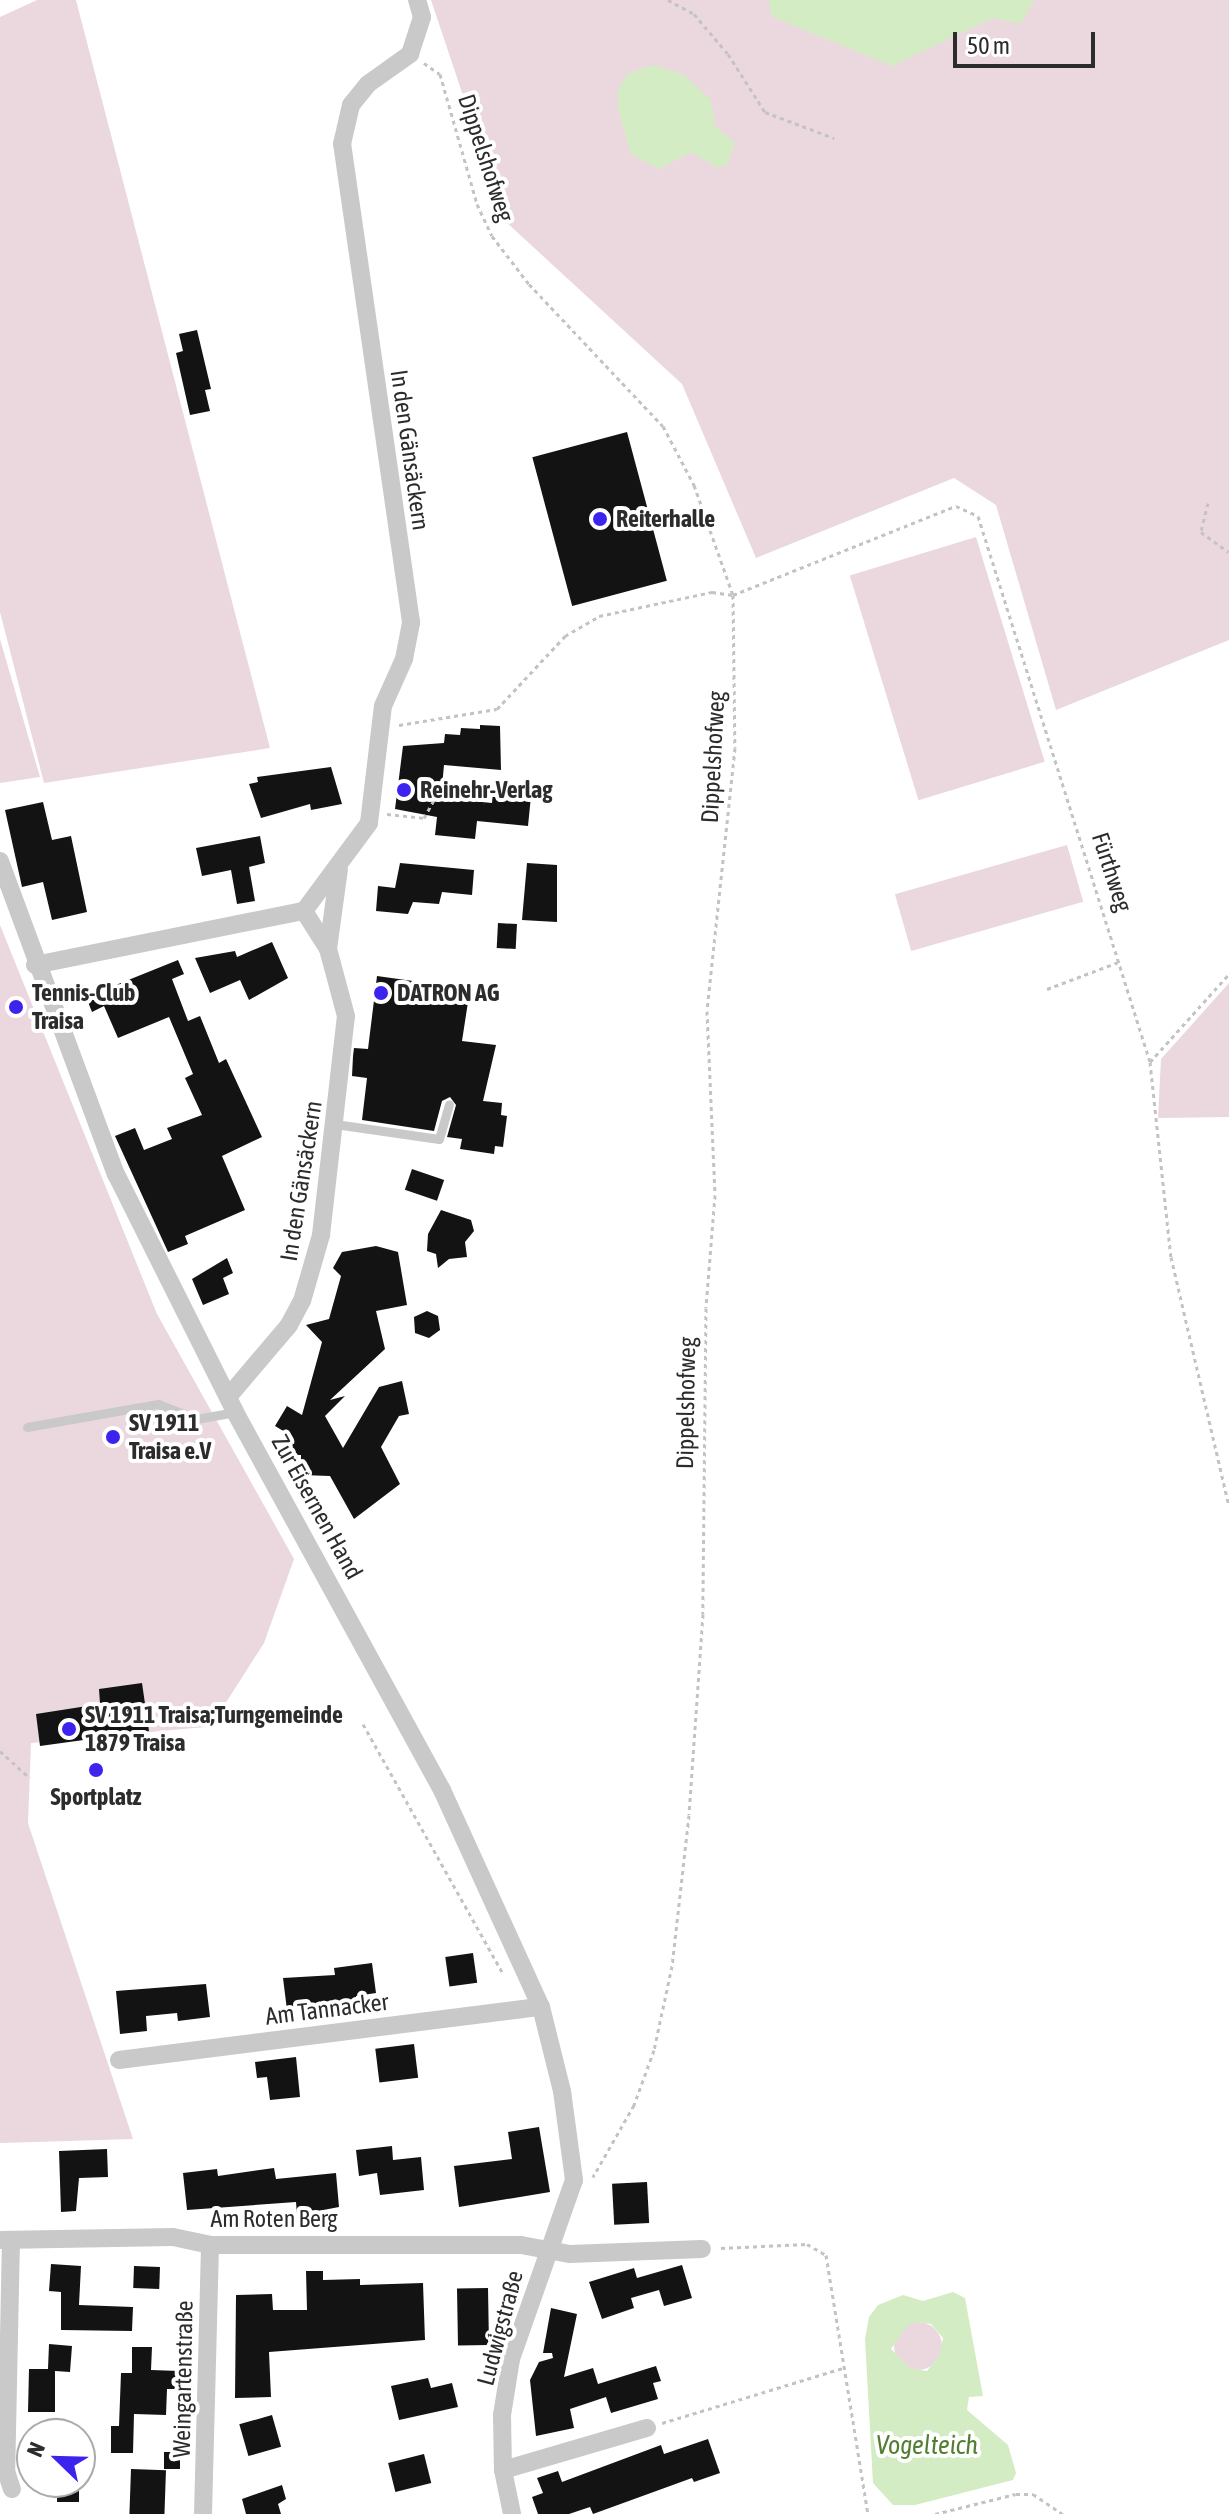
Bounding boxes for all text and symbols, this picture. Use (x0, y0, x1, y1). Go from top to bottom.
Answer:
scale bar (957, 16, 1099, 66)
text: 50 m (967, 32, 1010, 59)
street label: Dippelshofweg (452, 91, 520, 225)
street label: In den Gänsäckern (384, 368, 436, 532)
place label: Reiterhalle (616, 505, 715, 533)
marker: Reiterhalle (591, 510, 609, 528)
street label: Dippelshofweg (695, 690, 731, 824)
place label: Reinehr-Verlag (420, 776, 553, 804)
marker: Reinehr-Verlag (395, 781, 413, 799)
street label: Fürthweg (1086, 829, 1138, 915)
place label: Tennis-Club Traisa (32, 979, 135, 1035)
place label: DATRON AG (397, 979, 499, 1007)
marker: DATRON AG (372, 984, 390, 1002)
marker: Tennis-Club Traisa (7, 998, 25, 1016)
street label: In den Gänsäckern (274, 1099, 328, 1263)
street label: Dippelshofweg (670, 1337, 702, 1469)
place label: SV 1911 Traisa e.V (129, 1409, 211, 1465)
marker: SV 1911 Traisa e.V (104, 1428, 122, 1446)
street label: Zur Eisernen Hand (265, 1430, 369, 1584)
place label: SV 1911 Traisa;Turngemeinde 1879 Traisa (85, 1701, 343, 1757)
marker: SV 1911 Traisa;Turngemeinde 1879 Traisa (60, 1720, 78, 1738)
marker: Sportplatz (87, 1761, 105, 1779)
place label: Sportplatz (51, 1783, 141, 1811)
street label: Am Tannacker (264, 1987, 390, 2031)
street label: Am Roten Berg (210, 2205, 338, 2233)
street label: Ludwigstraße (471, 2267, 529, 2389)
street label: Weingartenstraße (167, 2300, 199, 2458)
north arrow (16, 2418, 96, 2498)
water label: Vogelteich (876, 2430, 978, 2462)
text: N (21, 2438, 50, 2460)

